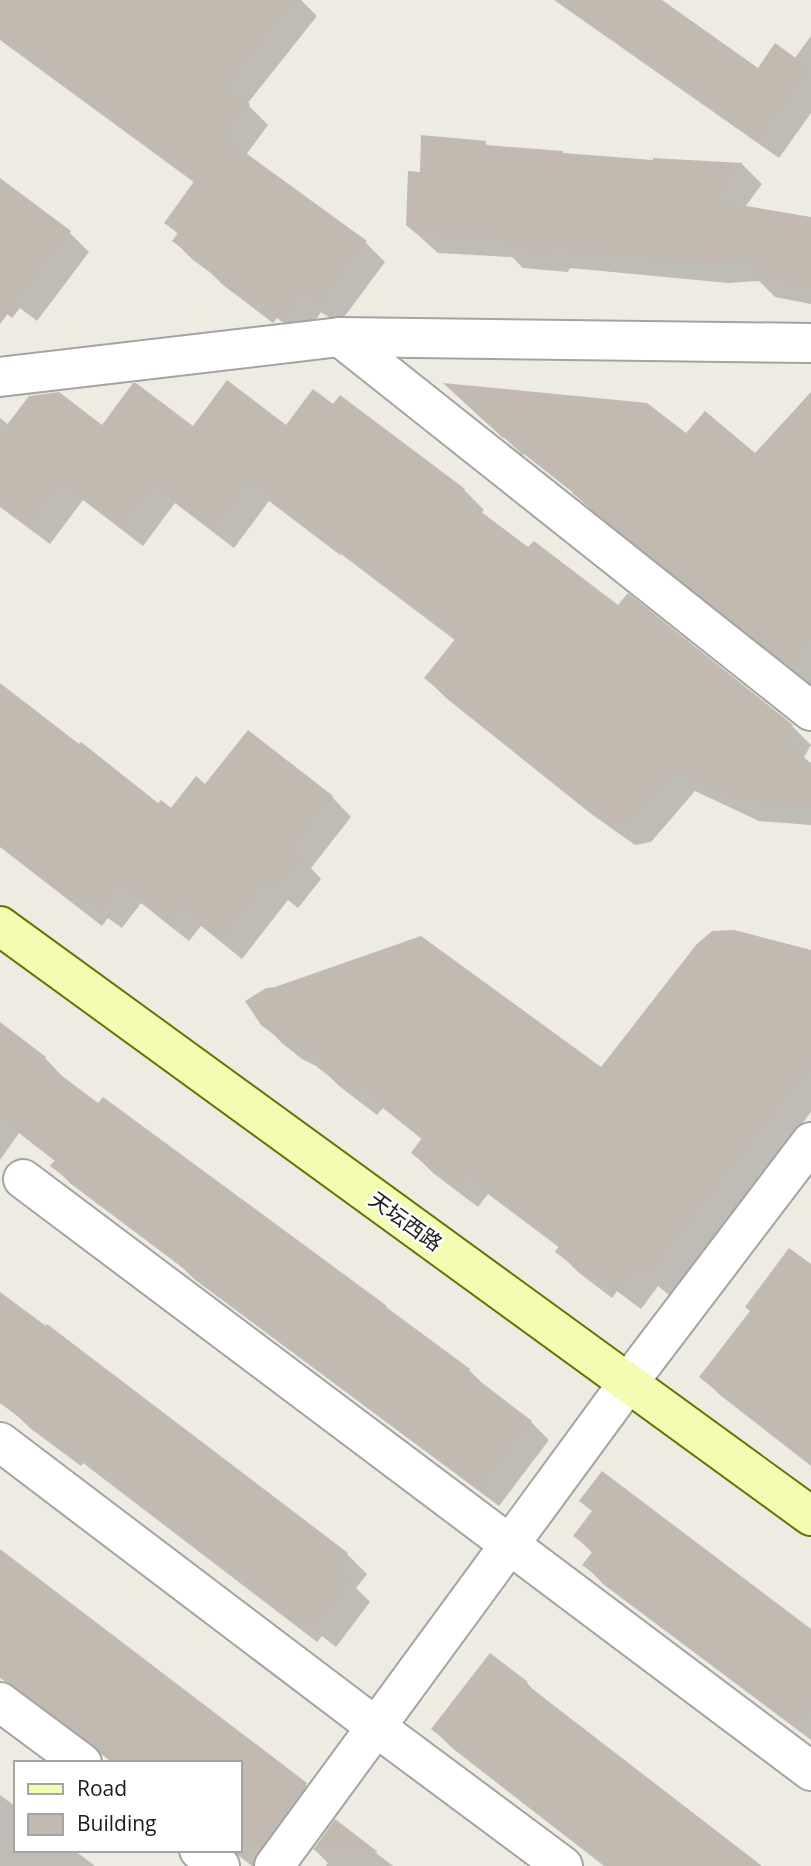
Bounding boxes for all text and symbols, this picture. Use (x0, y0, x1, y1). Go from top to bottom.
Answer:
street label: 天坛西路 (364, 1185, 448, 1257)
legend (14, 1761, 242, 1852)
text: Road (77, 1774, 127, 1802)
text: Building (77, 1809, 156, 1837)

